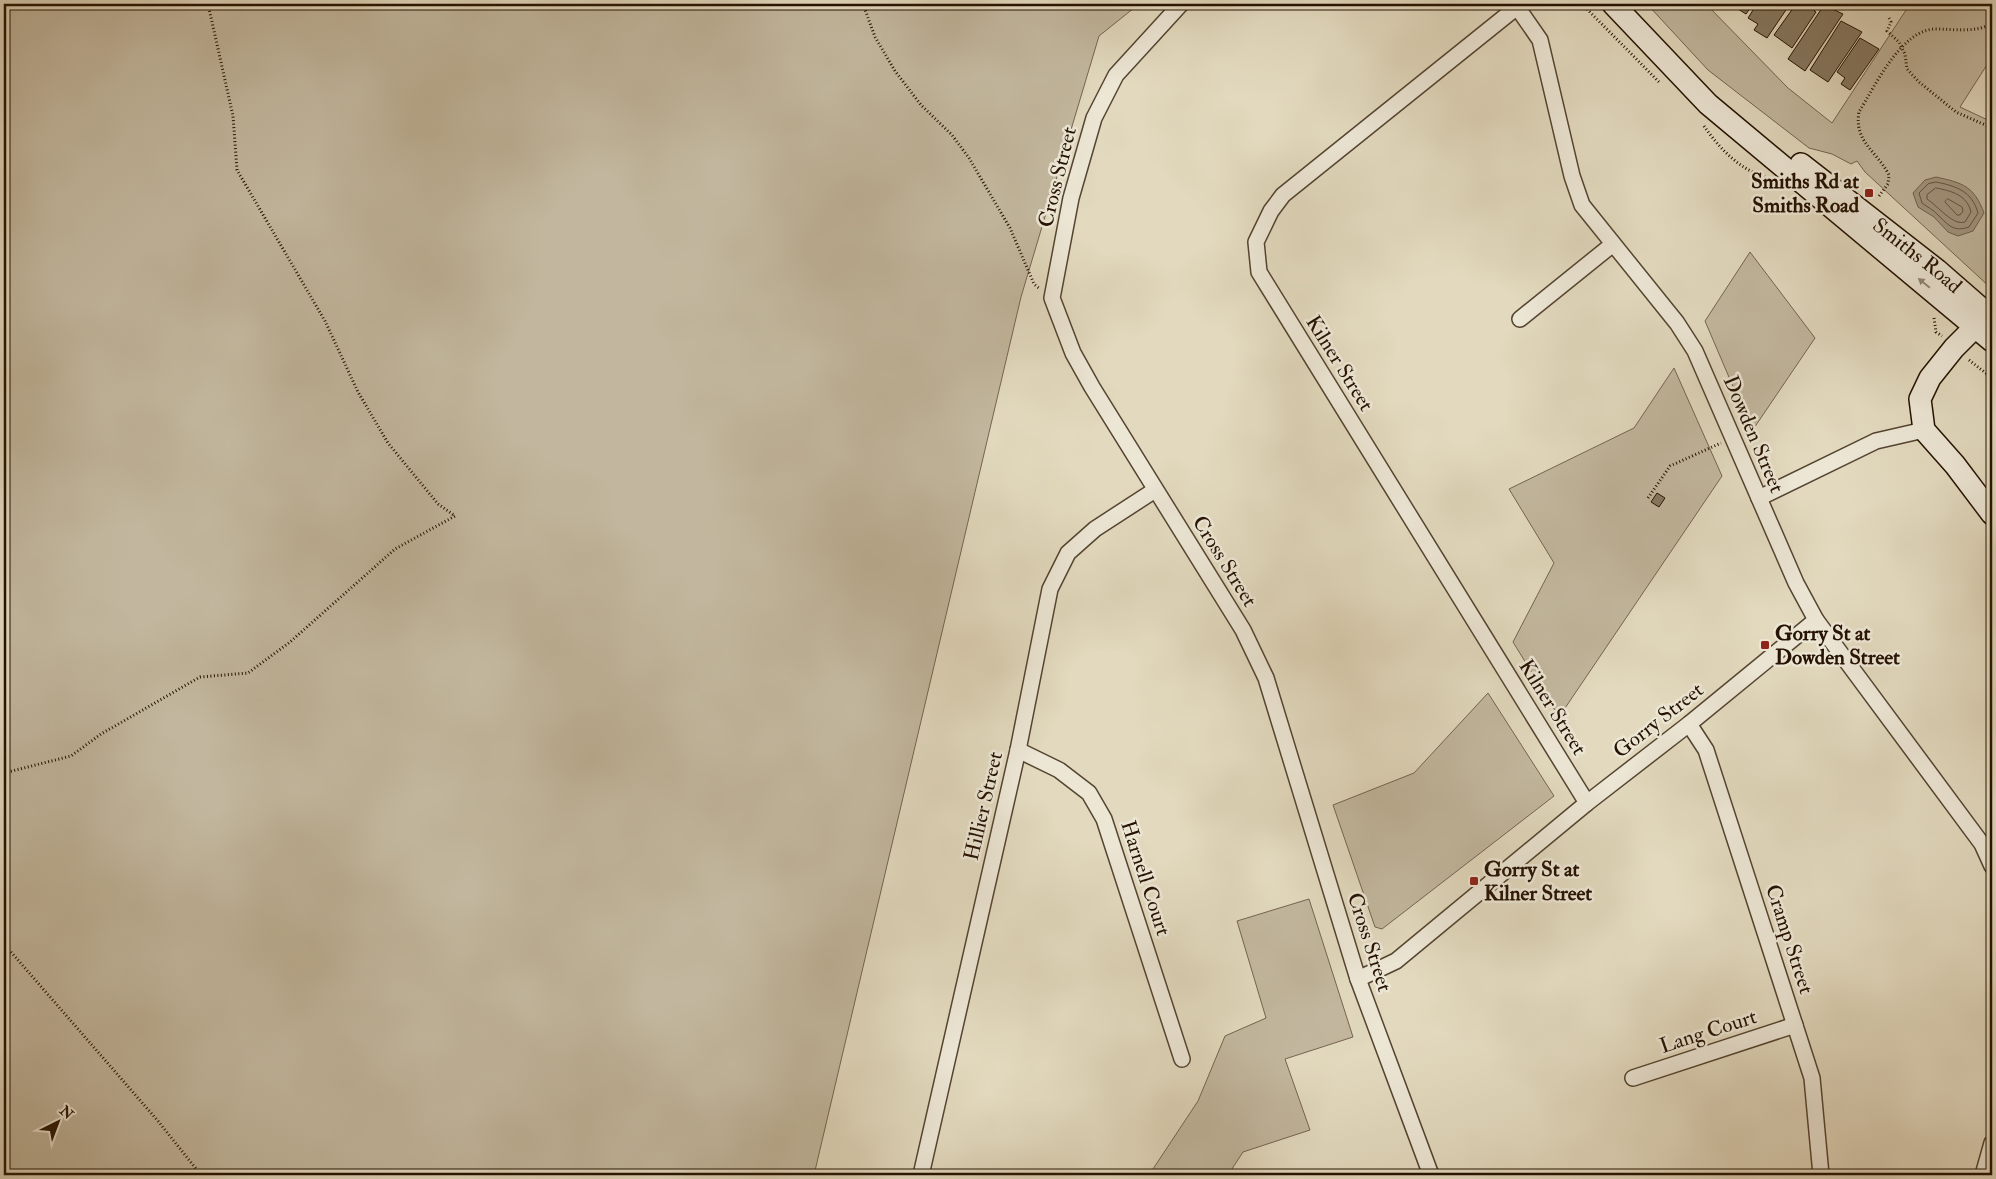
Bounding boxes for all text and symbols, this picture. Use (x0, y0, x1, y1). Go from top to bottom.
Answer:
street label: Cross Street (1032, 124, 1083, 230)
place label: Smiths Rd at Smiths Road (1751, 168, 1860, 219)
marker: Smiths Rd at Smiths Road (1863, 187, 1875, 199)
street label: Smiths Road (1867, 212, 1968, 300)
one-way arrow (1918, 277, 1931, 288)
street label: Kilner Street (1299, 310, 1380, 416)
street label: Dowden Street (1717, 371, 1790, 497)
street label: Cross Street (1186, 511, 1263, 612)
place label: Gorry St at Dowden Street (1775, 620, 1900, 671)
marker: Gorry St at Dowden Street (1759, 639, 1771, 651)
street label: Kilner Street (1512, 654, 1593, 760)
street label: Gorry Street (1608, 676, 1709, 764)
street label: Hillier Street (958, 749, 1009, 863)
street label: Harnell Court (1114, 817, 1177, 939)
place label: Gorry St at Kilner Street (1484, 856, 1592, 907)
marker: Gorry St at Kilner Street (1468, 875, 1480, 887)
street label: Cramp Street (1759, 881, 1820, 997)
street label: Cross Street (1341, 889, 1398, 995)
street label: Lang Court (1656, 1003, 1760, 1060)
north arrow (32, 1096, 82, 1146)
text: N (55, 1102, 77, 1124)

